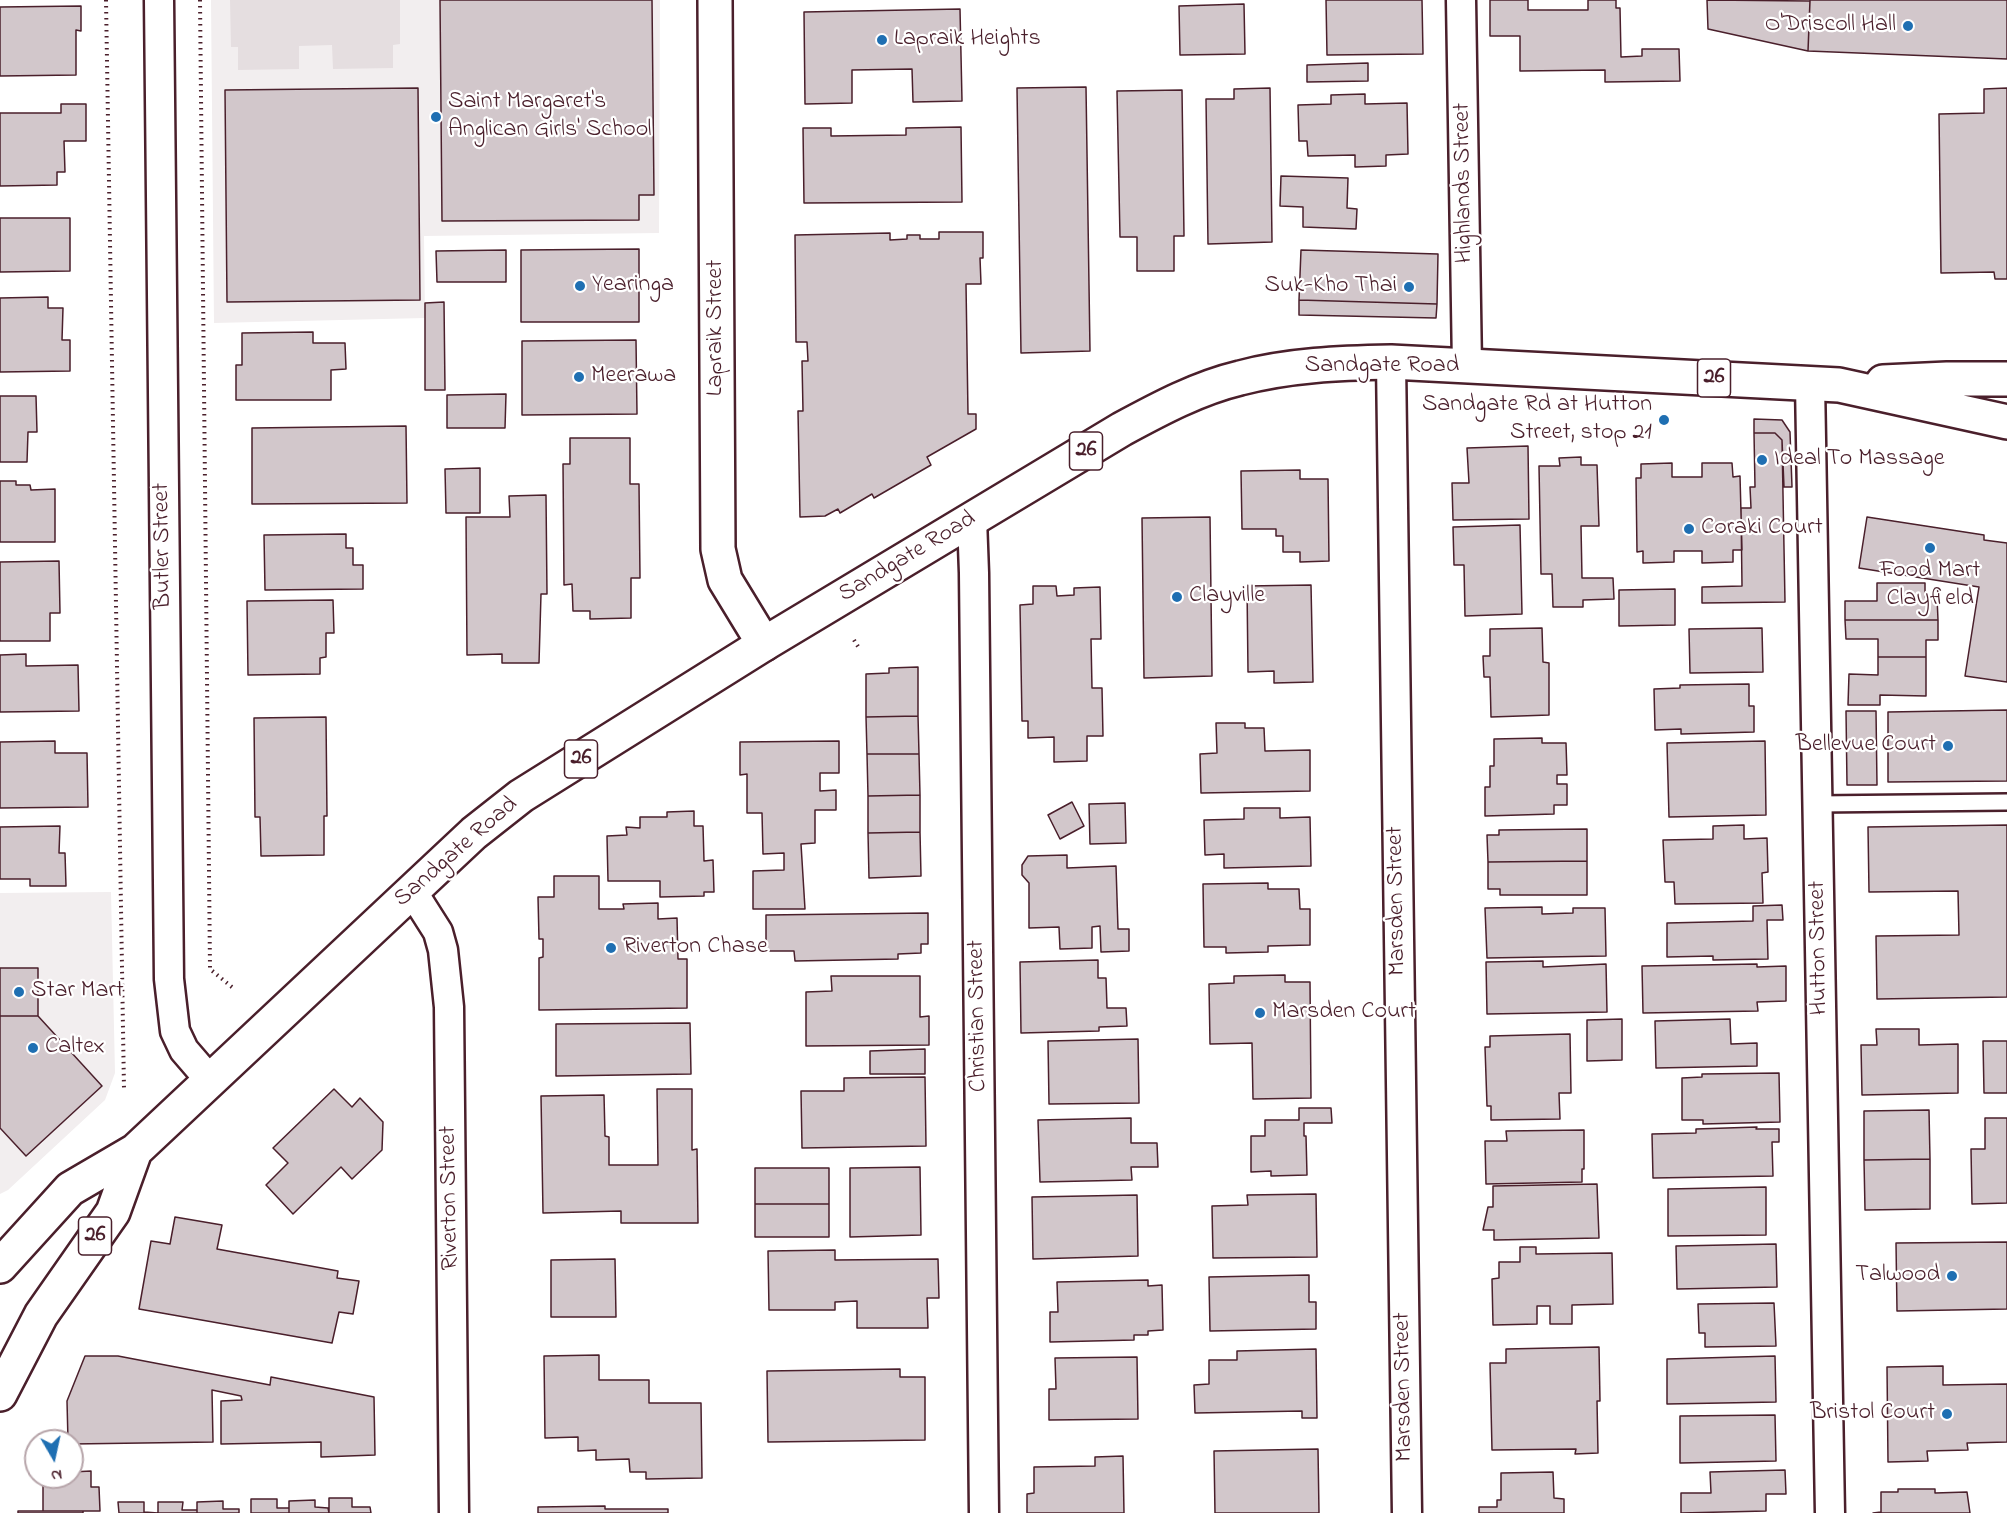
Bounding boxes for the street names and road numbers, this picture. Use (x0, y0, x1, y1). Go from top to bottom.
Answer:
street label: Highlands Street (1449, 103, 1481, 263)
street label: Lapraik Street (703, 260, 731, 396)
street label: Sandgate Road (1305, 353, 1459, 381)
road number: 26 (1698, 359, 1730, 397)
road number: 26 (1070, 432, 1102, 470)
street label: Butler Street (148, 482, 180, 610)
street label: Sandgate Road (834, 506, 982, 610)
road number: 26 (564, 740, 598, 778)
street label: Sandgate Road (389, 791, 525, 915)
street label: Marsden Street (1382, 826, 1414, 976)
street label: Hutton Street (1804, 880, 1836, 1016)
street label: Christian Street (963, 940, 995, 1092)
street label: Riverton Street (435, 1125, 467, 1271)
road number: 26 (78, 1217, 112, 1255)
street label: Marsden Street (1389, 1312, 1421, 1462)

